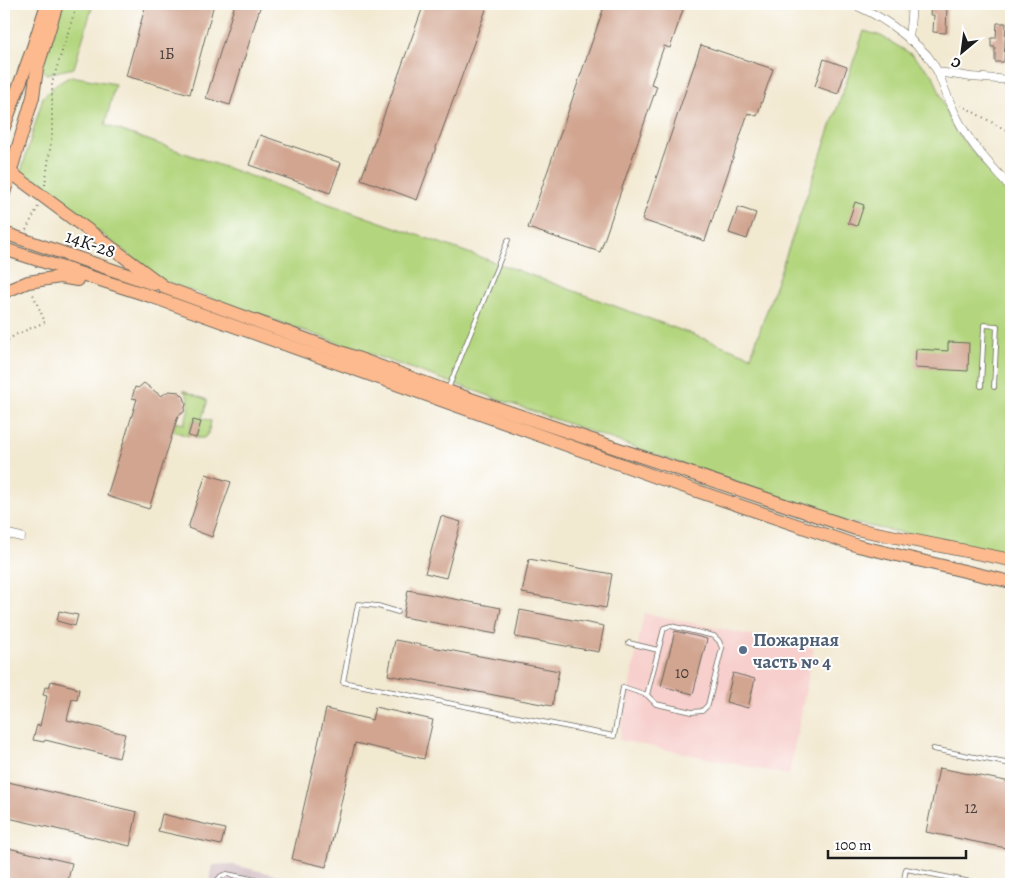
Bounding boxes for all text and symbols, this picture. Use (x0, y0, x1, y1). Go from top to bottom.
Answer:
north arrow (938, 28, 988, 78)
house number: 1Б (159, 43, 175, 65)
text: С (947, 52, 964, 73)
street label: 14К-28 (62, 223, 119, 265)
place label: Пожарная часть № 4 (753, 627, 839, 675)
marker: Пожарная часть № 4 (737, 644, 749, 656)
house number: 10 (675, 662, 689, 684)
house number: 12 (964, 797, 978, 819)
scale bar (828, 828, 965, 860)
text: 100 m (835, 835, 872, 855)

